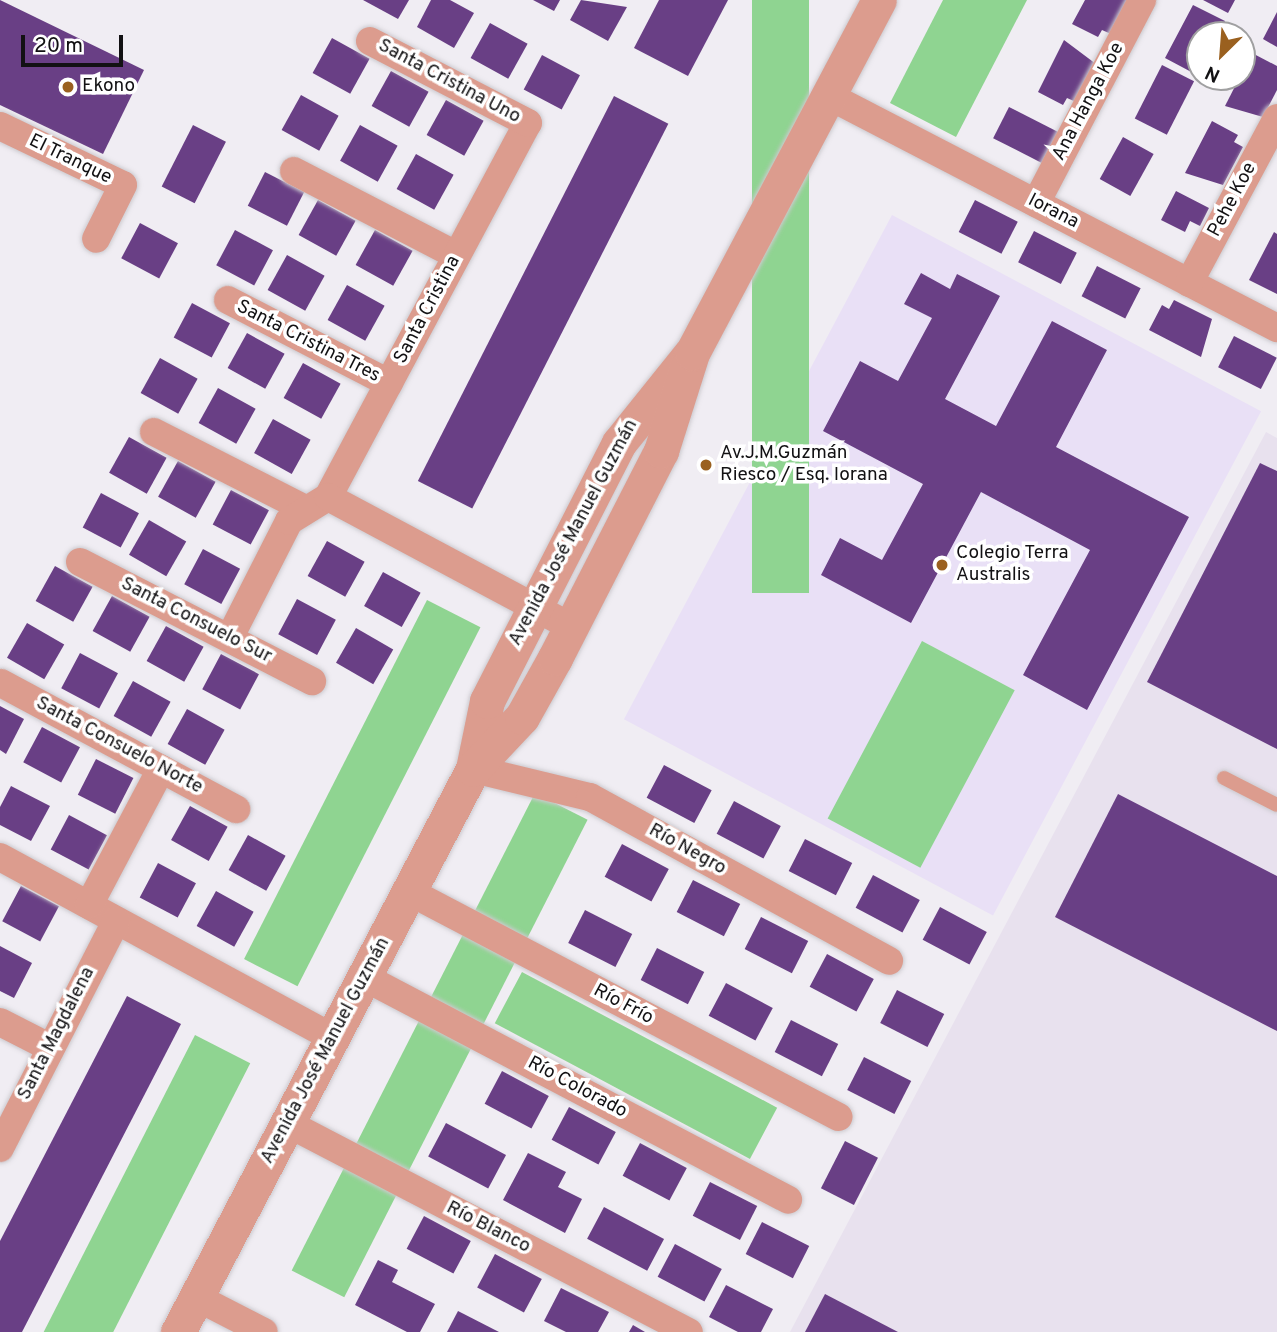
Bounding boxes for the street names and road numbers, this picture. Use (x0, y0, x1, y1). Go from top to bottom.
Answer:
street label: Santa Cristina Uno (374, 35, 524, 129)
street label: Ana Hanga Koe (1048, 39, 1130, 165)
street label: El Tranque (25, 130, 115, 190)
street label: Pehe Koe (1204, 159, 1262, 241)
street label: Iorana (1024, 190, 1082, 234)
street label: Santa Cristina (390, 252, 466, 368)
street label: Santa Cristina Tres (232, 296, 384, 388)
street label: Avenida José Manuel Guzmán (505, 416, 643, 650)
street label: Santa Consuelo Sur (117, 573, 275, 669)
street label: Santa Consuelo Norte (32, 692, 206, 800)
street label: Río Negro (644, 819, 730, 881)
street label: Avenida José Manuel Guzmán (257, 934, 395, 1168)
street label: Santa Magdalena (14, 964, 100, 1104)
street label: Río Frío (589, 980, 657, 1030)
street label: Río Colorado (523, 1052, 631, 1124)
street label: Río Blanco (442, 1197, 534, 1259)

